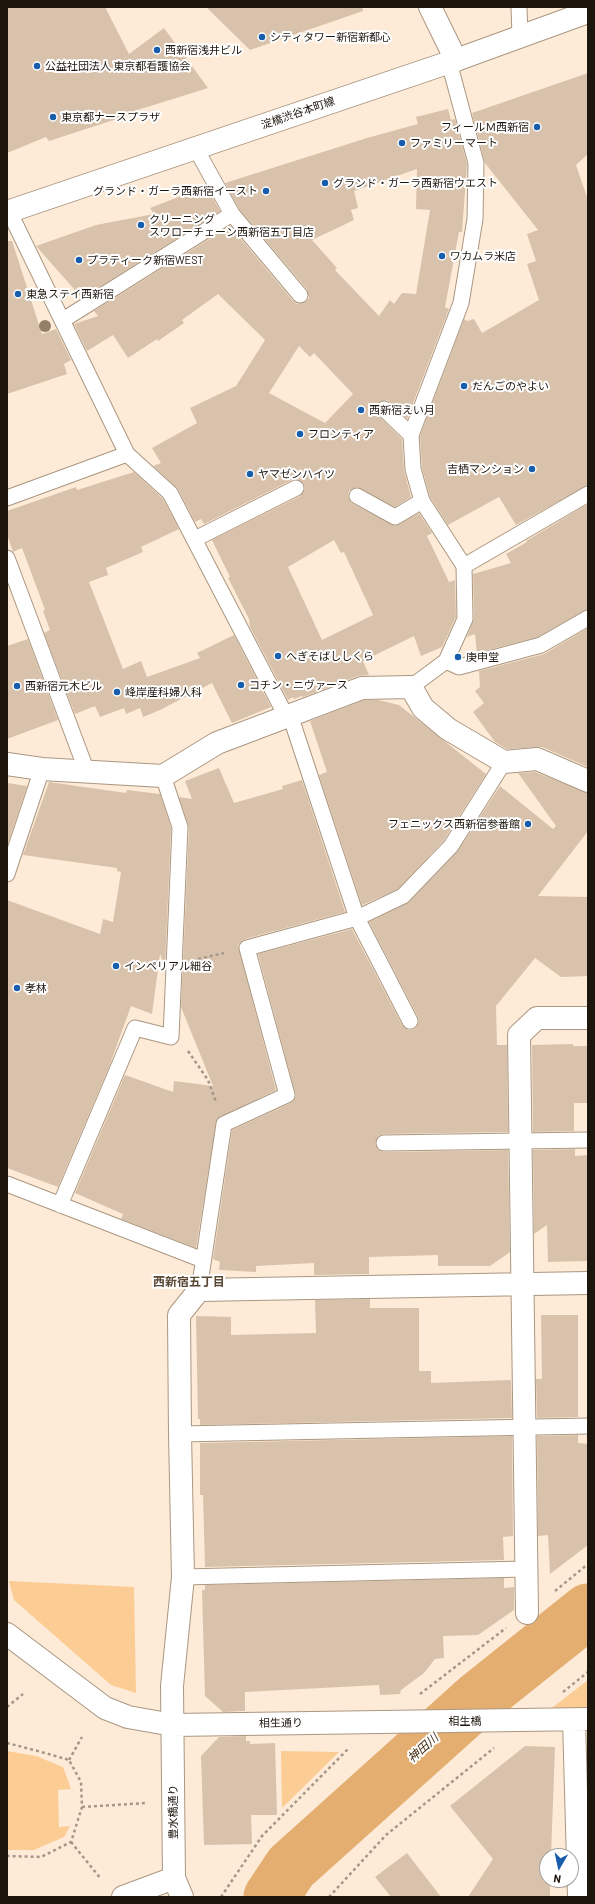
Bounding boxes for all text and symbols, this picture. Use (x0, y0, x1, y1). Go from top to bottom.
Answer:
place label: シティタワー新宿新都心 (270, 30, 391, 44)
marker: シティタワー新宿新都心 (257, 32, 267, 42)
place label: 西新宿浅井ビル (165, 43, 242, 57)
marker: 西新宿浅井ビル (152, 45, 162, 55)
place label: 公益社団法人 東京都看護協会 (45, 59, 190, 73)
marker: 公益社団法人 東京都看護協会 (32, 61, 42, 71)
street label: 淀橋渋谷本町線 (259, 94, 337, 132)
place label: 東京都ナースプラザ (61, 110, 160, 124)
marker: 東京都ナースプラザ (48, 112, 58, 122)
place label: フィールＭ西新宿 (441, 120, 529, 134)
marker: フィールＭ西新宿 (532, 122, 542, 132)
place label: ファミリーマート (410, 136, 498, 150)
marker: ファミリーマート (397, 138, 407, 148)
place label: グランド・ガーラ西新宿ウエスト (333, 176, 498, 190)
marker: グランド・ガーラ西新宿ウエスト (320, 178, 330, 188)
place label: グランド・ガーラ西新宿イースト (93, 184, 258, 198)
marker: グランド・ガーラ西新宿イースト (261, 186, 271, 196)
place label: クリーニング スワローチェーン西新宿五丁目店 (149, 212, 314, 238)
marker: クリーニング スワローチェーン西新宿五丁目店 (136, 220, 146, 230)
place label: ワカムラ米店 (450, 249, 516, 263)
marker: ワカムラ米店 (437, 251, 447, 261)
place label: プラティーク新宿WEST (87, 253, 204, 267)
marker: プラティーク新宿WEST (74, 255, 84, 265)
place label: 東急ステイ西新宿 (26, 287, 114, 301)
marker: 東急ステイ西新宿 (13, 289, 23, 299)
place label: だんごのやよい (472, 379, 549, 393)
marker: だんごのやよい (459, 381, 469, 391)
place label: 西新宿えい月 (369, 403, 435, 417)
marker: 西新宿えい月 (356, 405, 366, 415)
place label: フロンティア (308, 427, 374, 441)
marker: フロンティア (295, 429, 305, 439)
place label: 吉栖マンション (447, 462, 524, 476)
marker: 吉栖マンション (527, 464, 537, 474)
place label: ヤマゼンハイツ (258, 467, 335, 481)
marker: ヤマゼンハイツ (245, 469, 255, 479)
place label: へぎそばししくら (286, 649, 374, 663)
place label: 庚申堂 (466, 650, 499, 664)
marker: へぎそばししくら (273, 651, 283, 661)
marker: 庚申堂 (453, 652, 463, 662)
place label: コチン・ニヴァース (249, 678, 348, 692)
place label: 西新宿元木ビル (25, 679, 102, 693)
marker: コチン・ニヴァース (236, 680, 246, 690)
marker: 西新宿元木ビル (12, 681, 22, 691)
place label: 峰岸産科婦人科 (125, 685, 202, 699)
marker: 峰岸産科婦人科 (112, 687, 122, 697)
place label: フェニックス西新宿参番館 (388, 817, 520, 831)
marker: フェニックス西新宿参番館 (523, 819, 533, 829)
place label: インペリアル細谷 (124, 959, 212, 973)
marker: インペリアル細谷 (111, 961, 121, 971)
place label: 孝林 (25, 981, 47, 995)
marker: 孝林 (12, 983, 22, 993)
district label: 西新宿五丁目 (153, 1275, 225, 1289)
street label: 相生橋 (449, 1714, 481, 1728)
street label: 相生通り (259, 1716, 303, 1730)
water label: 神田川 (405, 1731, 441, 1765)
street label: 豊水橋通り (166, 1785, 180, 1839)
north arrow (539, 1848, 579, 1888)
text: N (553, 1872, 562, 1886)

